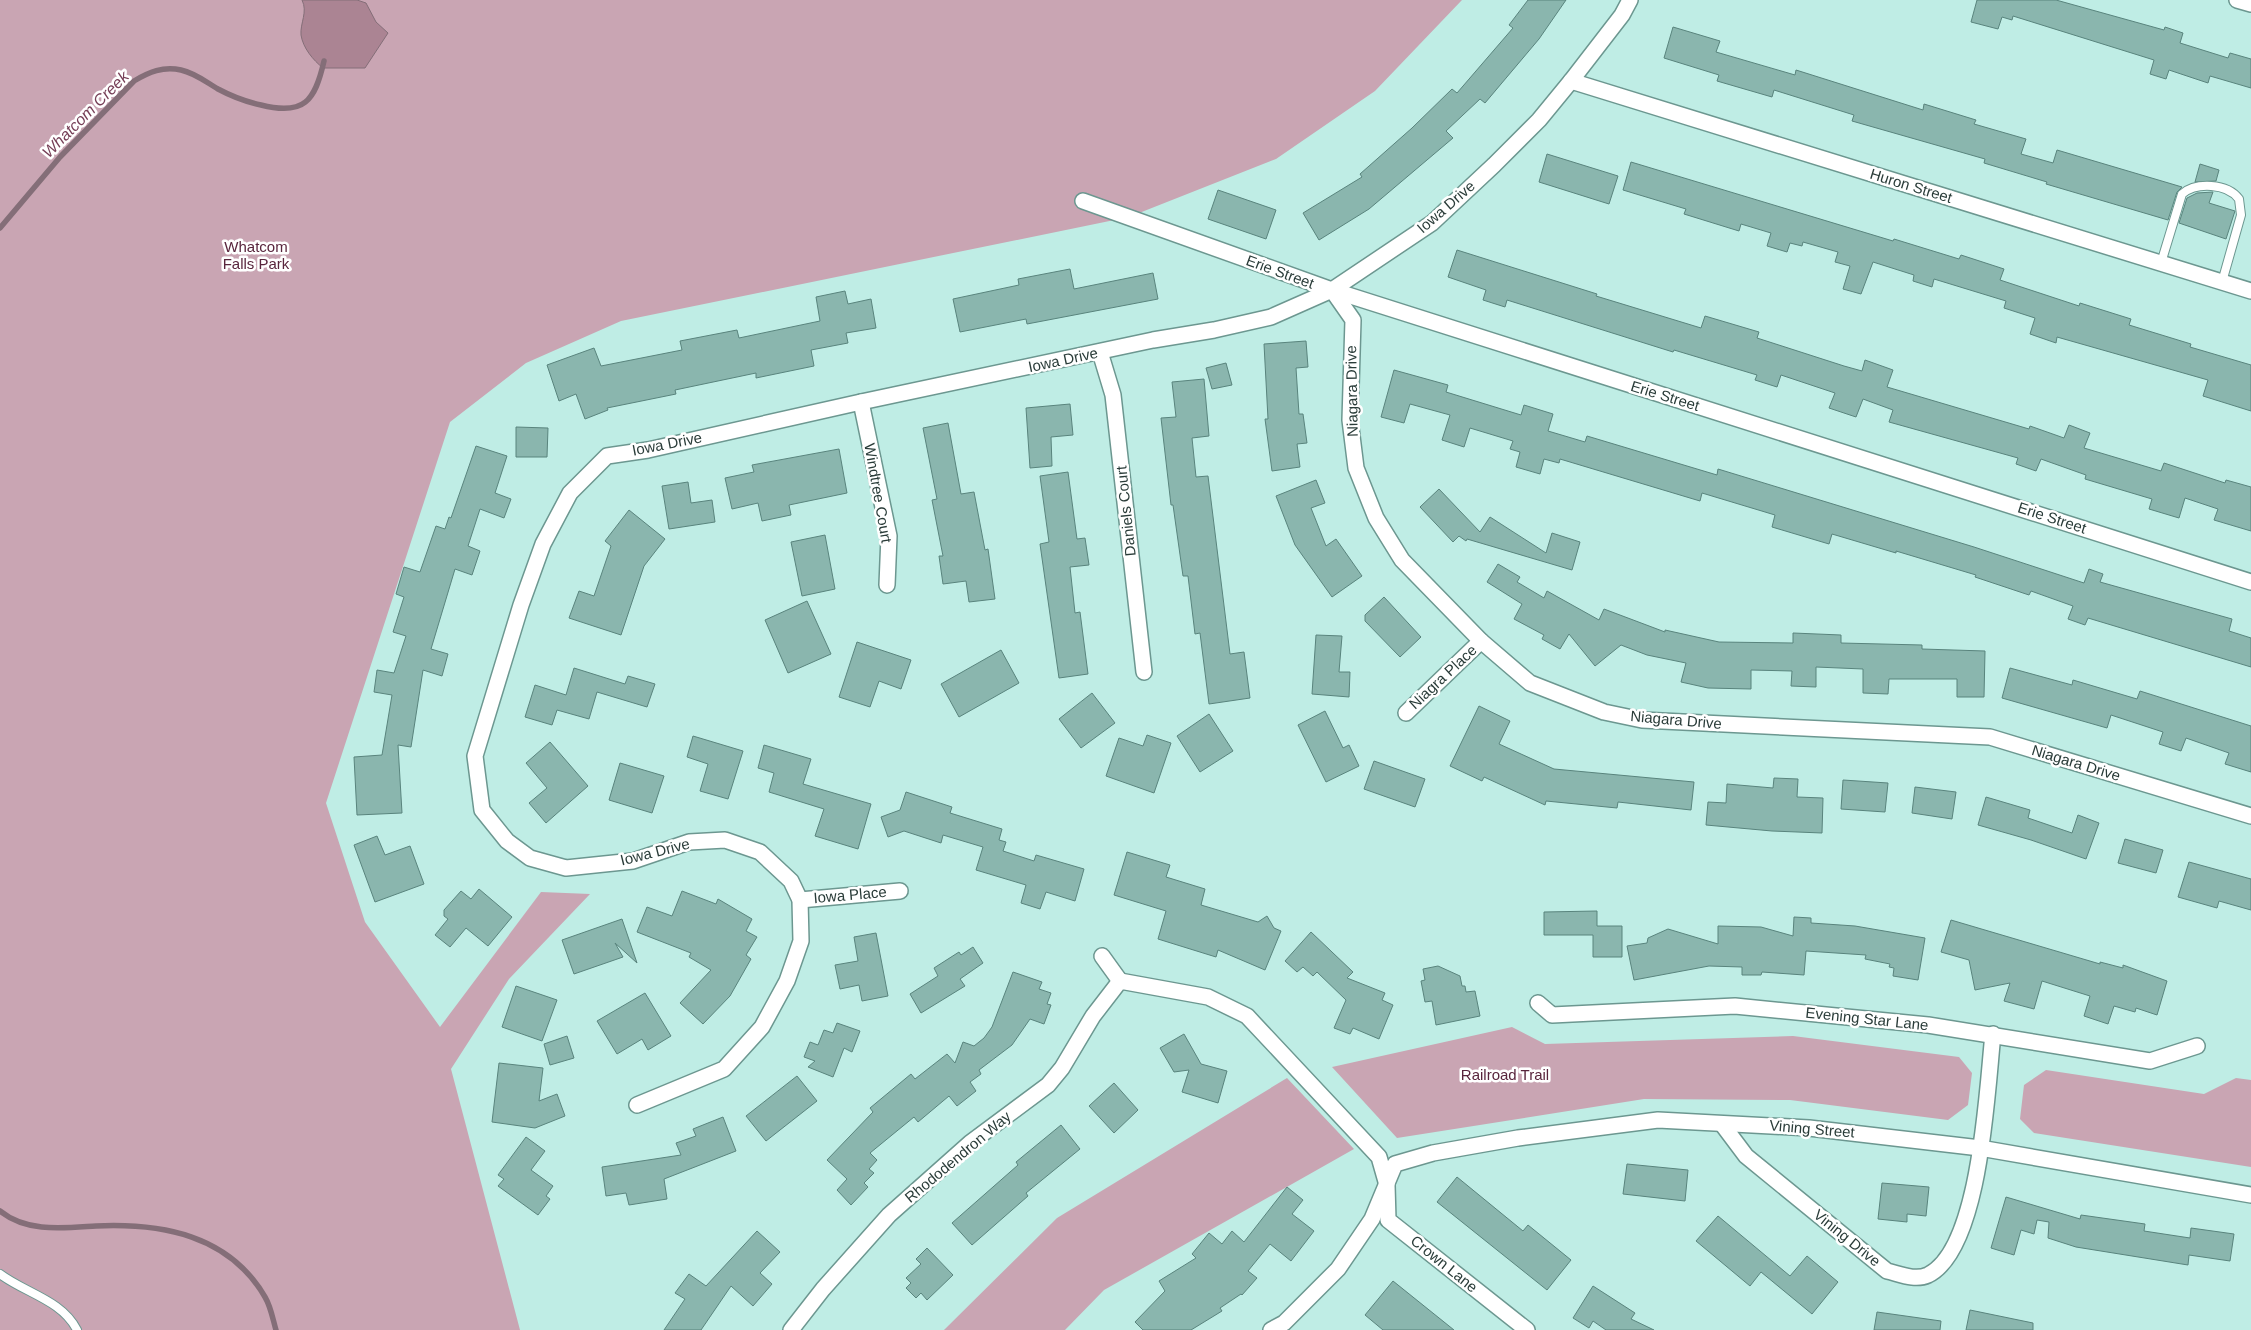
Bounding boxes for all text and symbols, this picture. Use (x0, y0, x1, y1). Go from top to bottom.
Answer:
water label: Whatcom Creek (39, 67, 133, 161)
street label: Huron Street (1868, 165, 1955, 206)
street label: Iowa Drive (1413, 177, 1478, 236)
park label: Whatcom Falls Park (223, 238, 290, 272)
street label: Erie Street (1244, 251, 1317, 292)
street label: Iowa Drive (1026, 344, 1099, 375)
street label: Niagara Drive (1342, 345, 1361, 437)
street label: Erie Street (1629, 377, 1702, 414)
street label: Iowa Drive (631, 428, 703, 459)
street label: Windtree Court (861, 442, 896, 545)
street label: Daniels Court (1112, 464, 1139, 557)
street label: Erie Street (2016, 498, 2089, 537)
street label: Niagra Place (1405, 641, 1480, 712)
street label: Niagara Drive (1630, 707, 1722, 732)
street label: Niagara Drive (2030, 741, 2122, 784)
street label: Iowa Drive (618, 835, 691, 868)
street label: Iowa Place (813, 883, 887, 906)
street label: Evening Star Lane (1805, 1004, 1929, 1033)
park label: Railroad Trail (1461, 1066, 1549, 1083)
street label: Rhododendron Way (901, 1107, 1014, 1206)
street label: Vining Street (1769, 1116, 1856, 1141)
street label: Vining Drive (1811, 1206, 1884, 1270)
street label: Crown Lane (1408, 1232, 1481, 1296)

